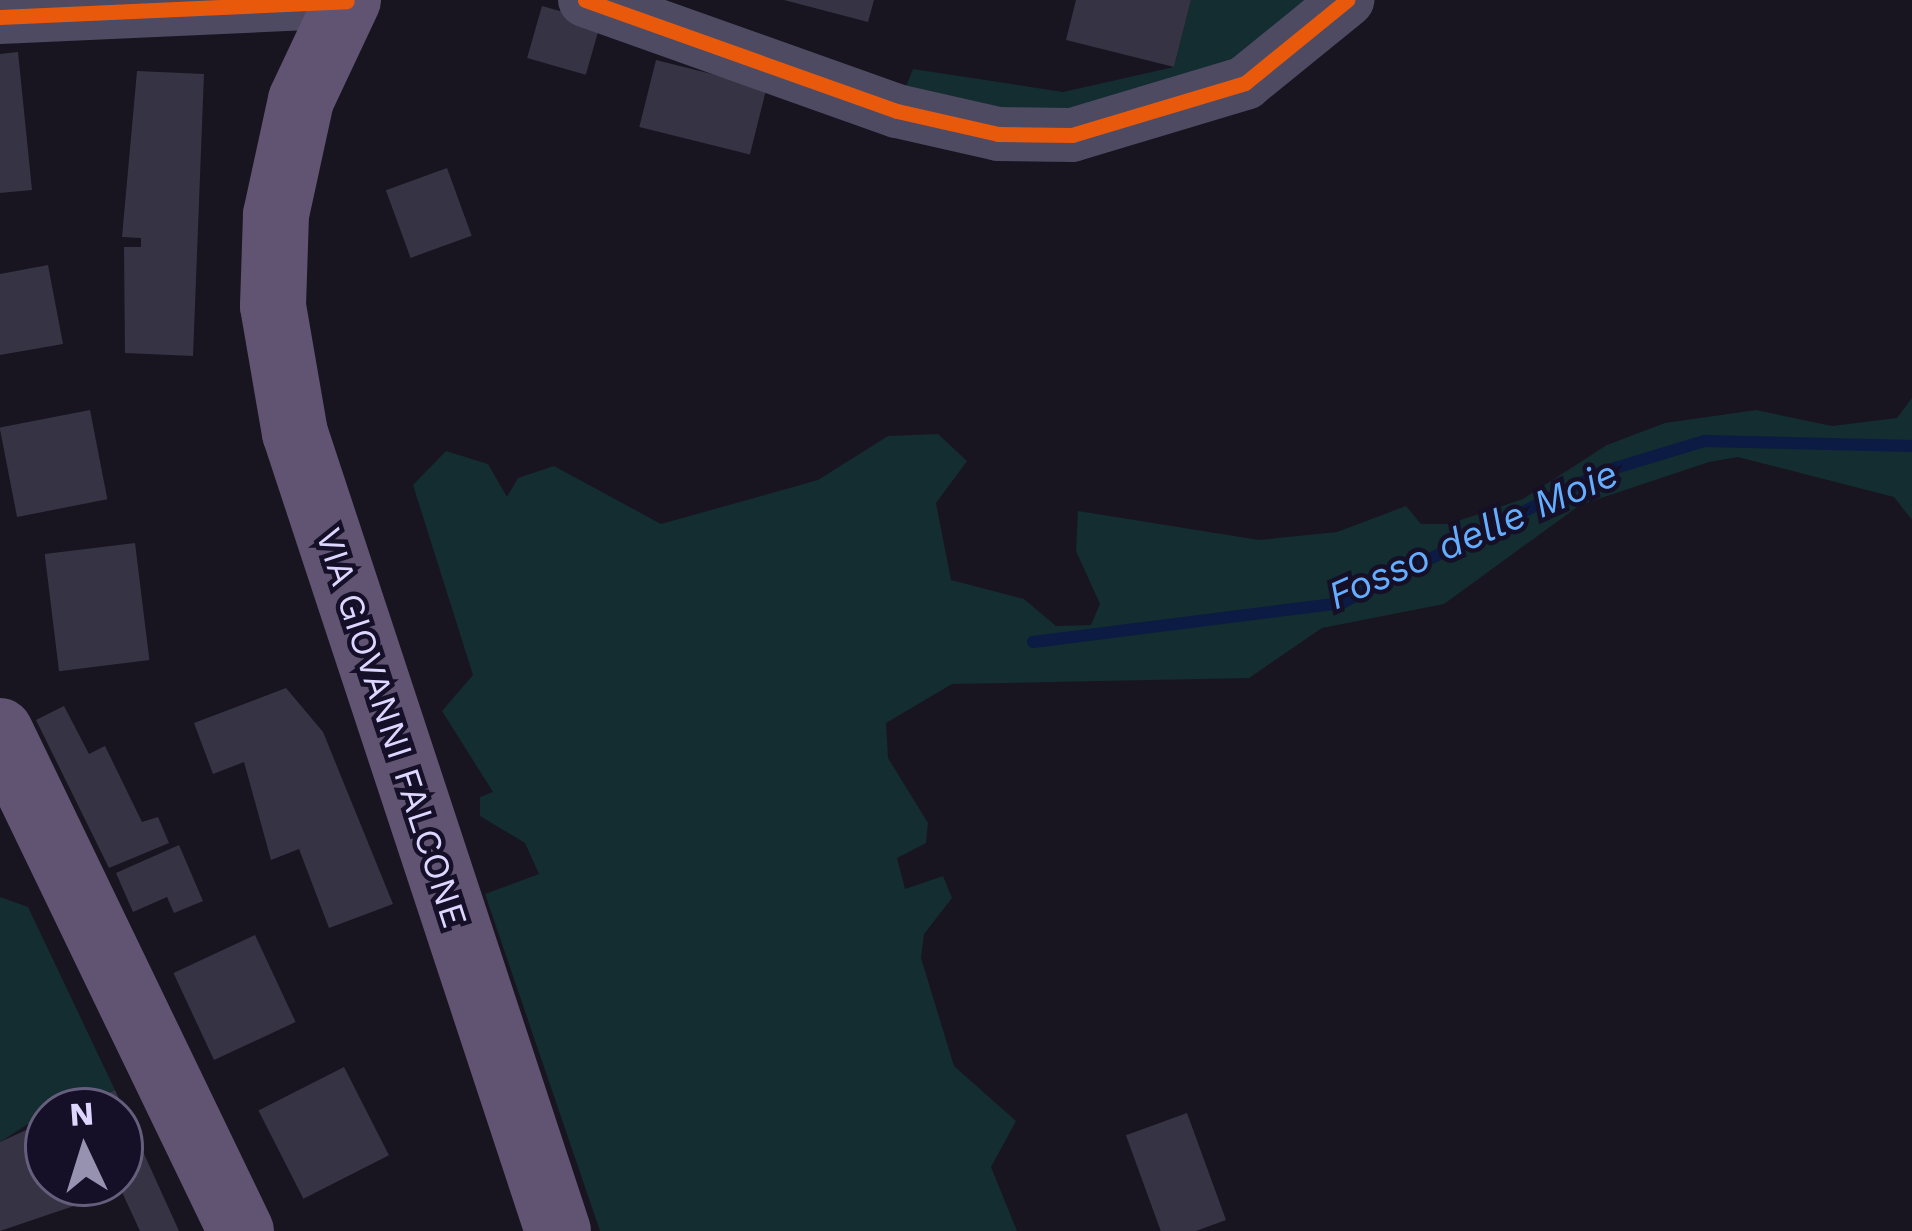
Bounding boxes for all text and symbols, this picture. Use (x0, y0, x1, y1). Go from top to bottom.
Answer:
water label: Fosso delle Moie (1321, 450, 1625, 620)
street label: VIA GIOVANNI FALCONE (306, 522, 476, 934)
north arrow (24, 1087, 144, 1207)
text: N (68, 1093, 95, 1134)

